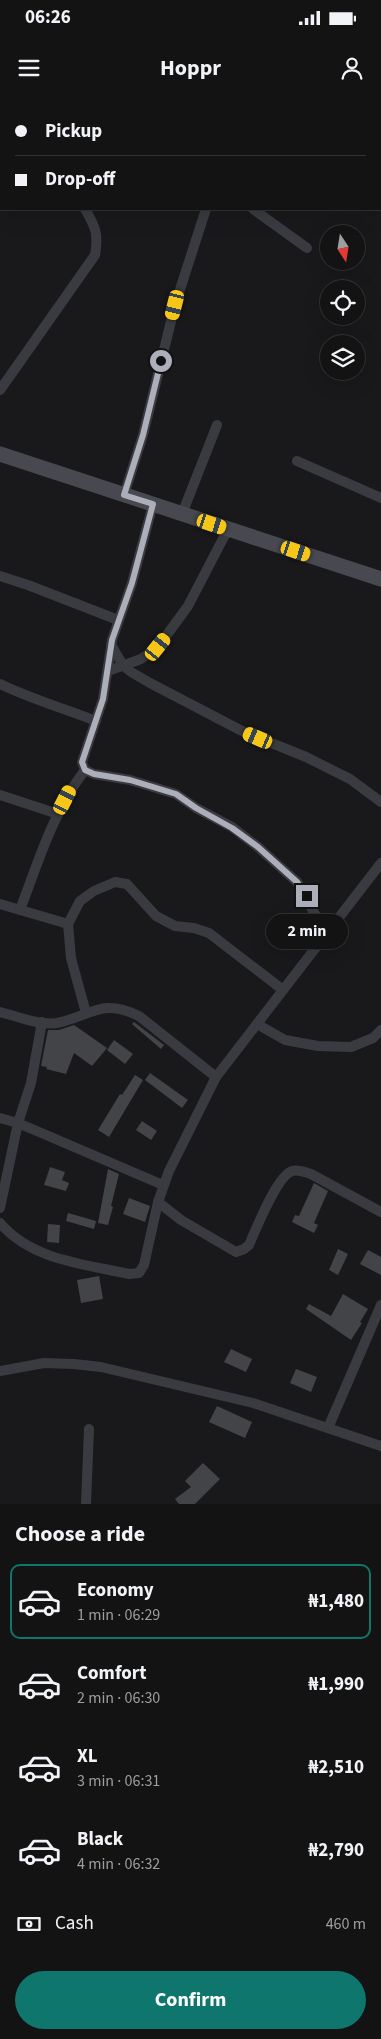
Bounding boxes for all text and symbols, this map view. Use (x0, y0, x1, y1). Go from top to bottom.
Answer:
text: 06:26 (25, 4, 71, 31)
text: Hoppr (160, 52, 221, 84)
icon: menu (15, 54, 43, 82)
icon: person (338, 54, 366, 82)
text: Pickup (45, 118, 102, 145)
text: Drop-off (45, 166, 115, 193)
north arrow (320, 225, 365, 270)
map controls (320, 225, 365, 380)
button: locate (320, 280, 365, 325)
car (164, 289, 185, 321)
button: layers (320, 335, 365, 380)
route start (150, 350, 172, 372)
car (195, 512, 228, 536)
car (279, 539, 312, 563)
car (142, 631, 173, 663)
car (241, 725, 274, 751)
car (51, 783, 78, 817)
route end (296, 885, 318, 907)
callout: 2 min (266, 914, 348, 948)
text: 2 min (288, 920, 326, 942)
text: Choose a ride (15, 1518, 145, 1550)
text: Economy (77, 1577, 154, 1604)
icon: car (17, 1579, 62, 1624)
text: ₦1,480 (308, 1588, 364, 1615)
text: 1 min · 06:29 (77, 1604, 160, 1626)
text: Comfort (77, 1660, 147, 1687)
icon: car (17, 1662, 62, 1707)
text: ₦1,990 (308, 1671, 364, 1698)
text: 2 min · 06:30 (77, 1687, 160, 1709)
text: XL (77, 1743, 98, 1770)
icon: car (17, 1745, 62, 1790)
text: ₦2,510 (308, 1754, 364, 1781)
text: 3 min · 06:31 (77, 1770, 160, 1792)
text: Black (77, 1826, 123, 1853)
icon: car (17, 1828, 62, 1873)
text: ₦2,790 (308, 1837, 364, 1864)
text: 4 min · 06:32 (77, 1853, 160, 1875)
icon: cash (15, 1910, 43, 1938)
text: Cash (55, 1910, 94, 1937)
text: 460 m (326, 1913, 366, 1935)
button: Confirm (15, 1971, 366, 2029)

